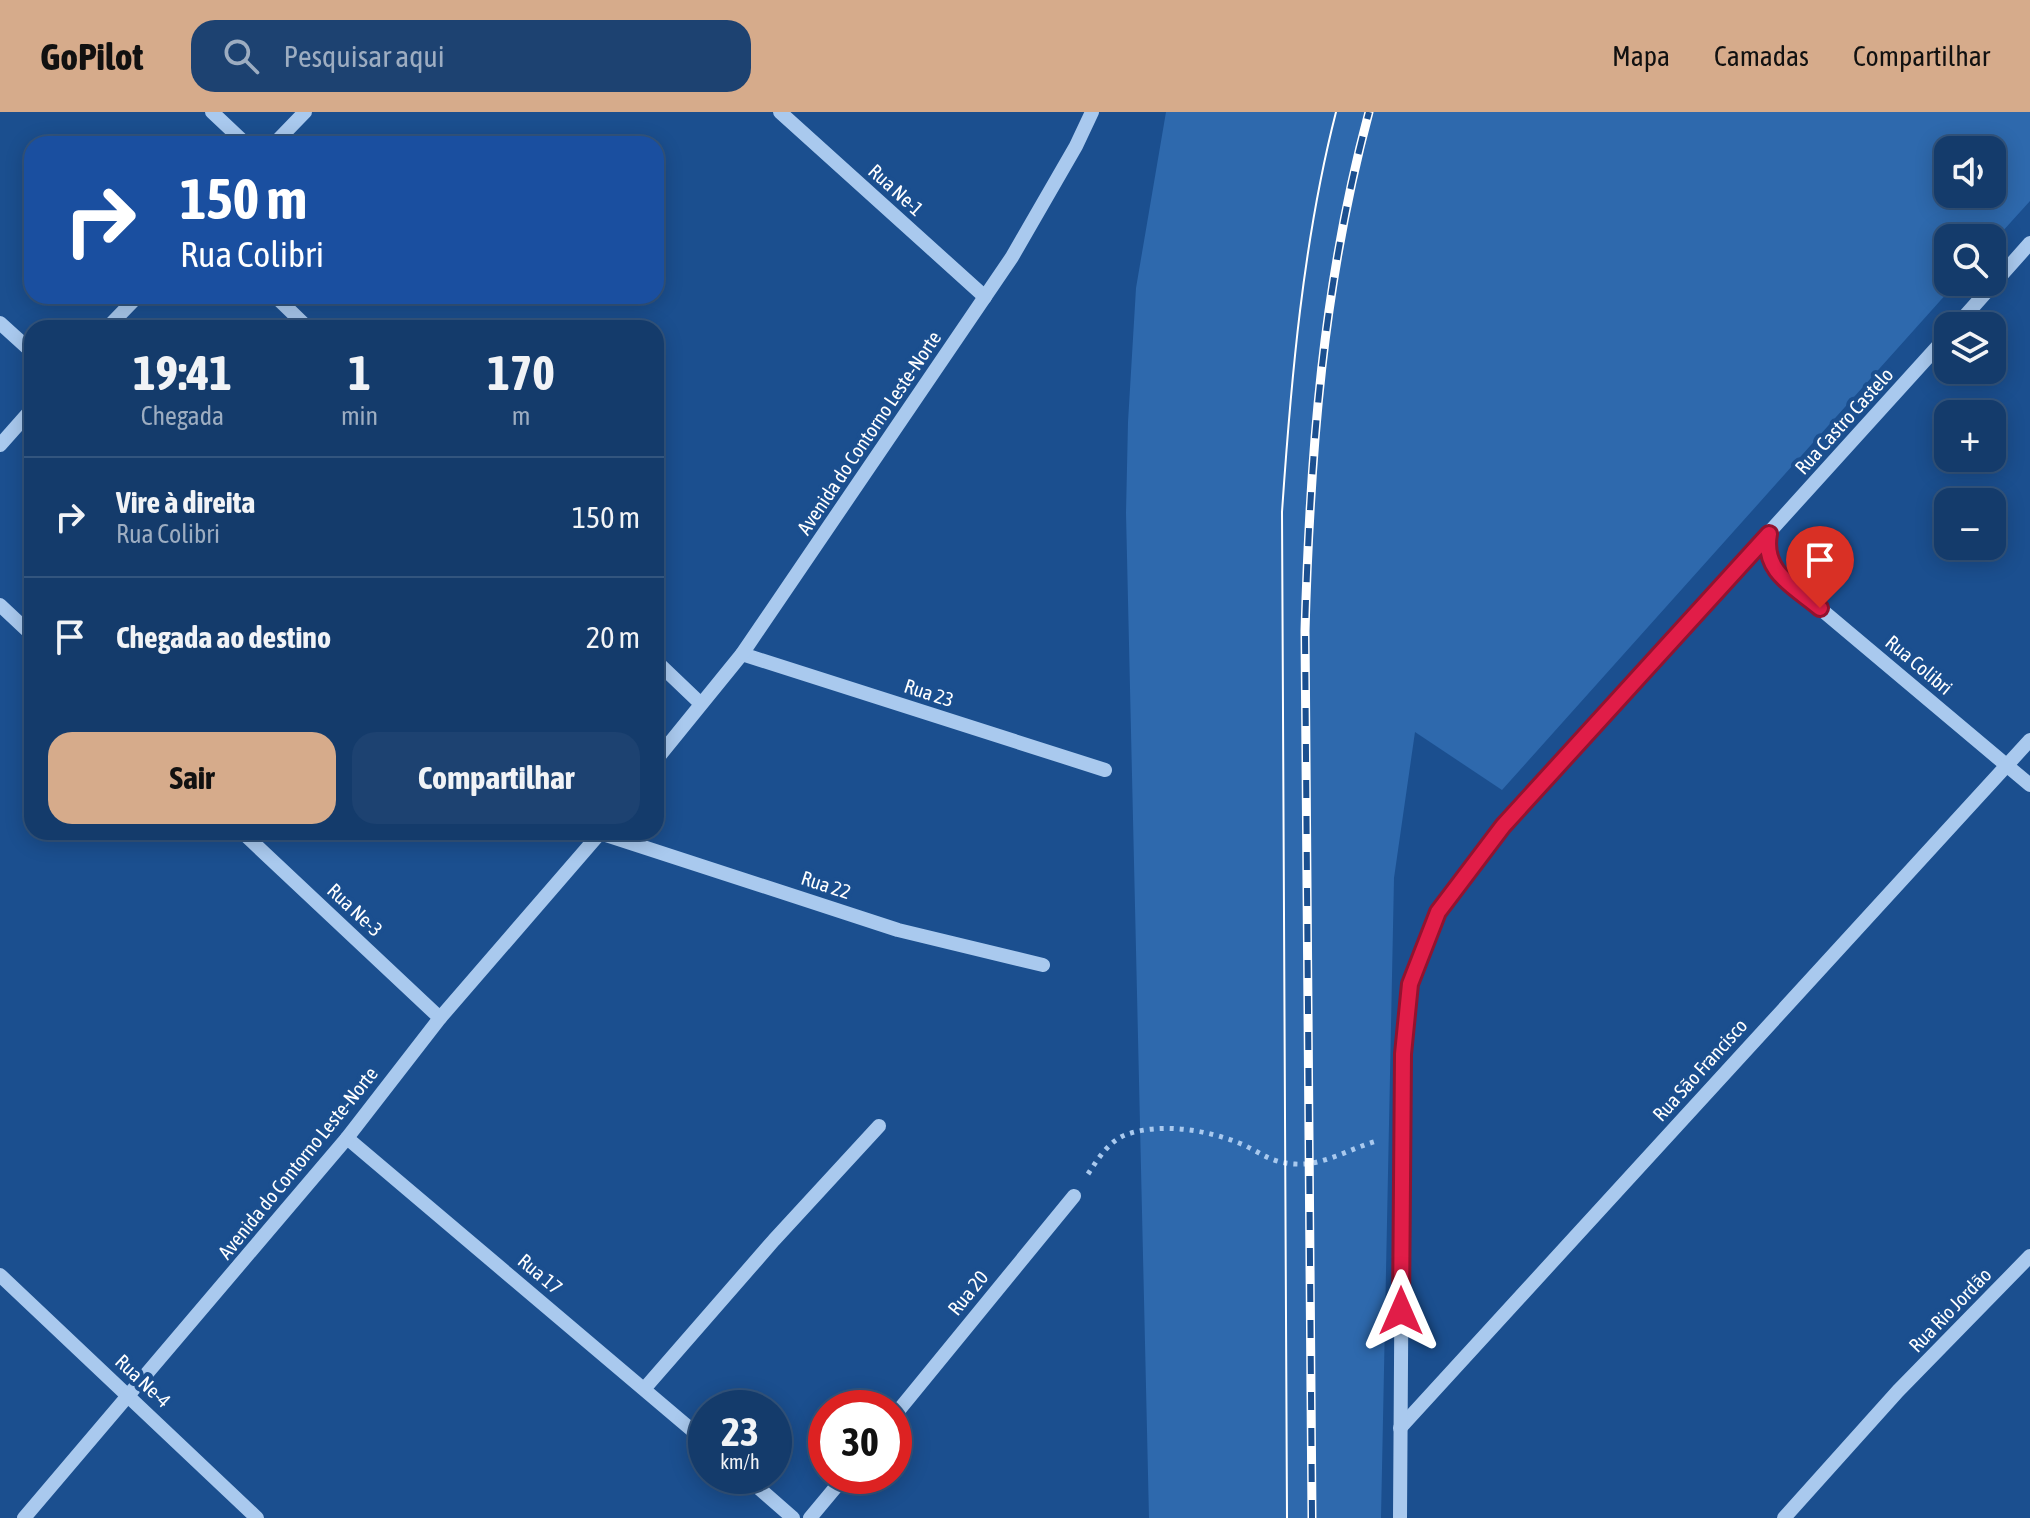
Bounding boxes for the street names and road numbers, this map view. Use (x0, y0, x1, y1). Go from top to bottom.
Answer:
street label: Rua Ne-1 (864, 159, 929, 220)
street label: Avenida do Contorno Leste-Norte (792, 327, 945, 539)
street label: Rua Castro Castelo (1790, 363, 1897, 479)
street label: Rua Colibri (1881, 630, 1957, 699)
street label: Rua 23 (902, 674, 957, 711)
street label: Rua 22 (799, 866, 854, 903)
street label: Rua Ne-3 (323, 878, 388, 941)
street label: Rua São Francisco (1648, 1014, 1752, 1126)
street label: Avenida do Contorno Leste-Norte (213, 1062, 382, 1263)
street label: Rua 17 (514, 1249, 567, 1299)
street label: Rua Rio Jordão (1904, 1263, 1996, 1357)
street label: Rua 20 (943, 1266, 992, 1320)
street label: Rua Ne-4 (111, 1349, 176, 1412)

